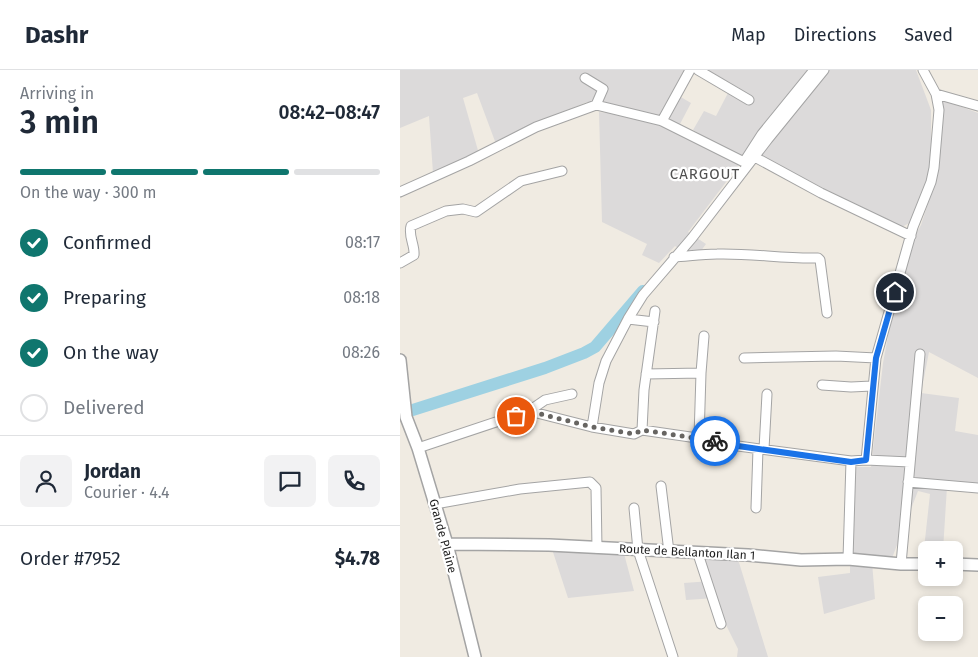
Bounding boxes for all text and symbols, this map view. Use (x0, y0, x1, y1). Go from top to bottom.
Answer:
text: Dashr (25, 21, 88, 49)
text: Map (731, 24, 766, 46)
text: Directions (794, 24, 876, 46)
text: Saved (904, 24, 953, 46)
text: Arriving in (20, 84, 94, 103)
text: 08:42–08:47 (279, 101, 380, 124)
text: 3 min (20, 103, 99, 141)
district label: CARGOUT (670, 165, 740, 183)
text: On the way · 300 m (20, 183, 157, 202)
icon: check (20, 229, 48, 257)
text: Confirmed (63, 231, 152, 254)
text: 08:17 (345, 233, 380, 252)
pin (874, 271, 916, 313)
icon: home (881, 278, 909, 306)
icon: check (20, 284, 48, 312)
text: Preparing (63, 286, 146, 309)
text: 08:18 (343, 288, 380, 307)
icon: check (20, 339, 48, 367)
text: On the way (63, 341, 159, 364)
text: 08:26 (342, 343, 380, 362)
pin (495, 395, 537, 437)
text: Delivered (63, 396, 145, 419)
icon: bag (502, 402, 530, 430)
courier (690, 416, 740, 466)
icon: bike (701, 427, 729, 455)
button: person (20, 455, 72, 507)
button: chat (264, 455, 316, 507)
button: phone (328, 455, 380, 507)
text: Jordan (84, 460, 141, 483)
text: Courier · 4.4 (84, 483, 170, 502)
street label: Grande Plaine (426, 497, 460, 575)
street label: Route de Bellanton Ilan 1 (618, 541, 756, 563)
map controls (918, 541, 963, 641)
button: + (918, 541, 963, 586)
text: Order #7952 (20, 547, 121, 570)
text: $4.78 (335, 547, 380, 570)
button: − (918, 596, 963, 641)

